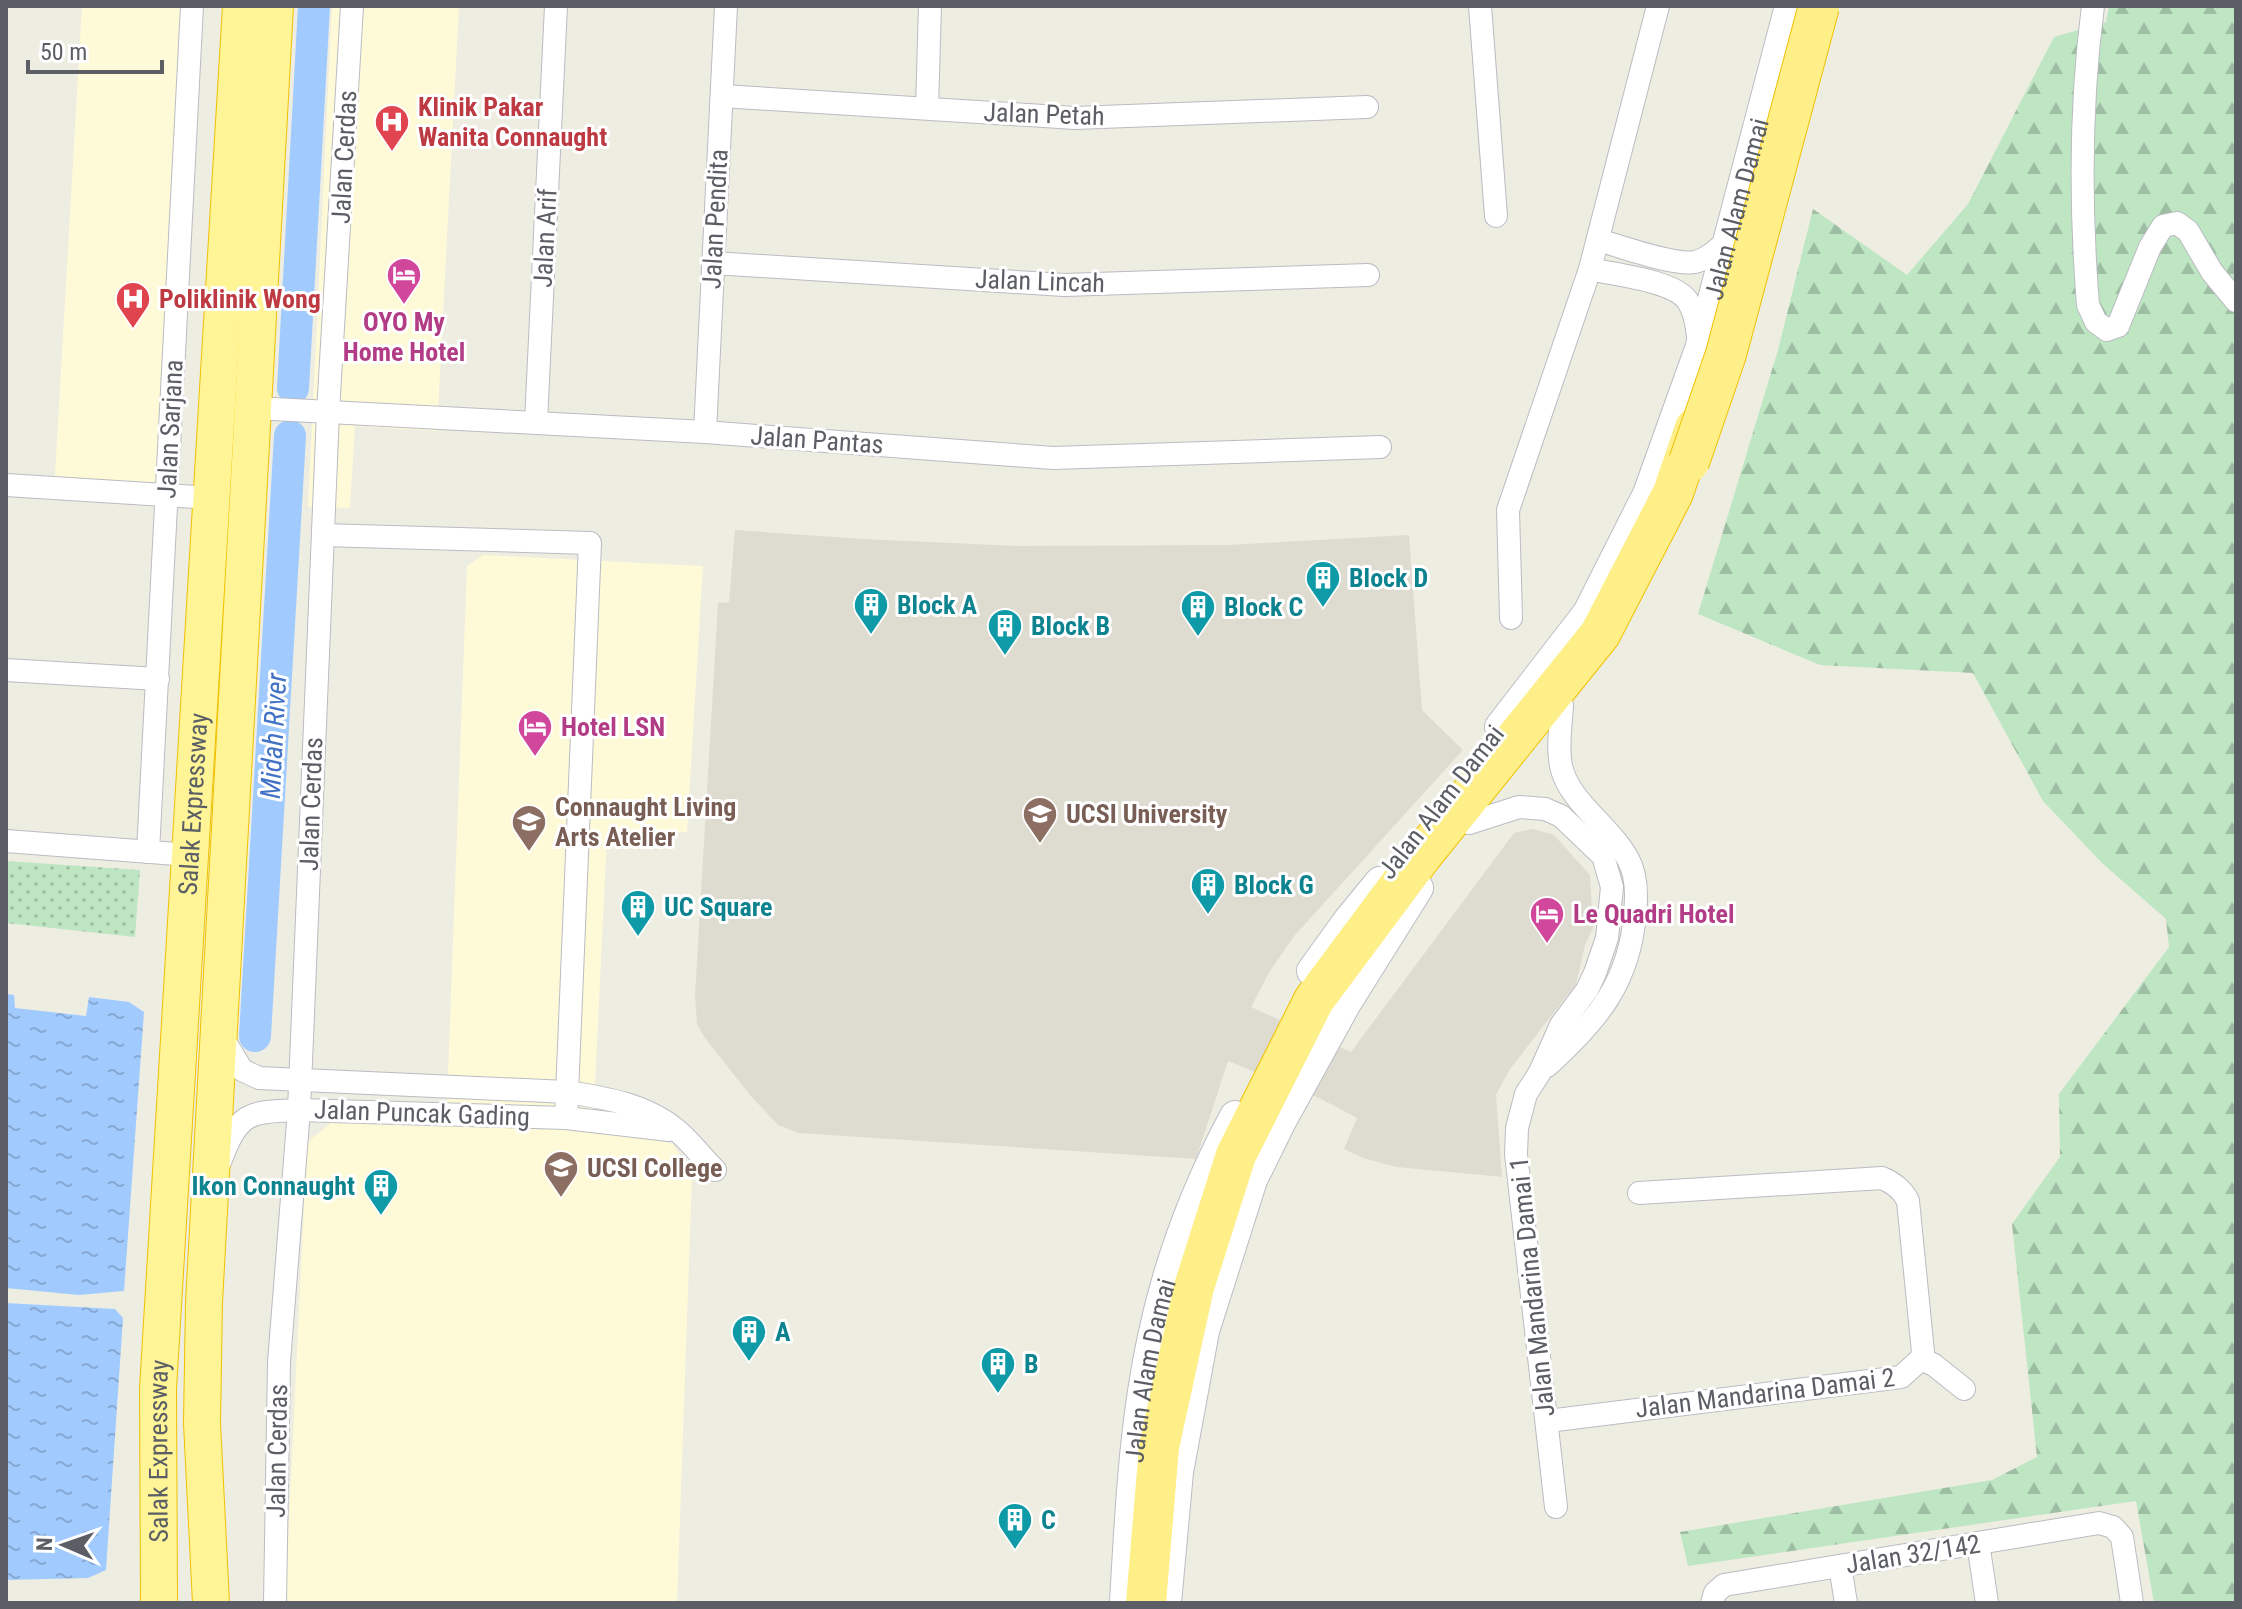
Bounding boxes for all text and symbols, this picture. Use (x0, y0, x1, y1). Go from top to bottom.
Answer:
scale bar (28, 24, 162, 74)
text: 50 m (40, 38, 87, 66)
street label: Jalan Cerdas (326, 89, 362, 225)
place label: Klinik Pakar Wanita Connaught (418, 92, 607, 152)
street label: Jalan Petah (983, 97, 1105, 131)
hospital icon: Klinik Pakar Wanita Connaught (373, 103, 411, 153)
street label: Jalan Alam Damai (1699, 115, 1775, 303)
street label: Jalan Pendita (696, 148, 734, 290)
street label: Jalan Arif (527, 188, 563, 288)
hotel icon: OYO My Home Hotel (385, 256, 423, 306)
street label: Jalan Lincah (975, 264, 1105, 298)
hospital icon: Poliklinik Wong (114, 280, 152, 330)
place label: Poliklinik Wong (159, 284, 321, 314)
place label: OYO My Home Hotel (343, 307, 465, 367)
street label: Jalan Sarjana (151, 359, 189, 499)
street label: Jalan Pantas (749, 420, 885, 460)
building icon: Block D (1304, 559, 1342, 609)
place label: Block D (1349, 563, 1428, 593)
building icon: Block A (852, 586, 890, 636)
building icon: Block C (1179, 588, 1217, 638)
place label: Block A (897, 590, 977, 620)
place label: Block C (1224, 592, 1303, 622)
building icon: Block B (986, 607, 1024, 657)
place label: Block B (1031, 611, 1110, 641)
water label: Midah River (254, 672, 293, 800)
hotel icon: Hotel LSN (516, 708, 554, 758)
street label: Salak Expressway (173, 712, 214, 896)
place label: Hotel LSN (561, 712, 665, 742)
street label: Jalan Alam Damai (1372, 719, 1510, 885)
street label: Jalan Cerdas (294, 737, 328, 871)
place label: Connaught Living Arts Atelier (555, 792, 736, 852)
school or university icon: UCSI University (1021, 795, 1059, 845)
place label: UCSI University (1066, 799, 1228, 829)
school or university icon: Connaught Living Arts Atelier (510, 803, 548, 853)
building icon: Block G (1189, 866, 1227, 916)
place label: Block G (1234, 870, 1314, 900)
building icon: UC Square (619, 888, 657, 938)
place label: UC Square (664, 892, 772, 922)
hotel icon: Le Quadri Hotel (1528, 895, 1566, 945)
place label: Le Quadri Hotel (1573, 899, 1735, 929)
street label: Jalan Puncak Gading (314, 1094, 530, 1132)
school or university icon: UCSI College (542, 1149, 580, 1199)
place label: UCSI College (587, 1153, 723, 1183)
street label: Jalan Mandarina Damai 1 (1503, 1156, 1561, 1418)
building icon: Ikon Connaught (362, 1167, 400, 1217)
place label: Ikon Connaught (192, 1171, 355, 1201)
street label: Jalan Alam Damai (1119, 1275, 1182, 1464)
building icon: A (730, 1313, 768, 1363)
place label: A (775, 1317, 791, 1347)
building icon: B (979, 1345, 1017, 1395)
place label: B (1024, 1349, 1039, 1379)
street label: Salak Expressway (143, 1359, 175, 1543)
street label: Jalan Mandarina Damai 2 (1634, 1362, 1896, 1424)
street label: Jalan Cerdas (261, 1384, 293, 1518)
building icon: C (996, 1501, 1034, 1551)
north arrow (24, 1505, 104, 1585)
place label: C (1041, 1505, 1056, 1535)
street label: Jalan 32/142 (1844, 1529, 1982, 1579)
text: N (32, 1537, 57, 1551)

